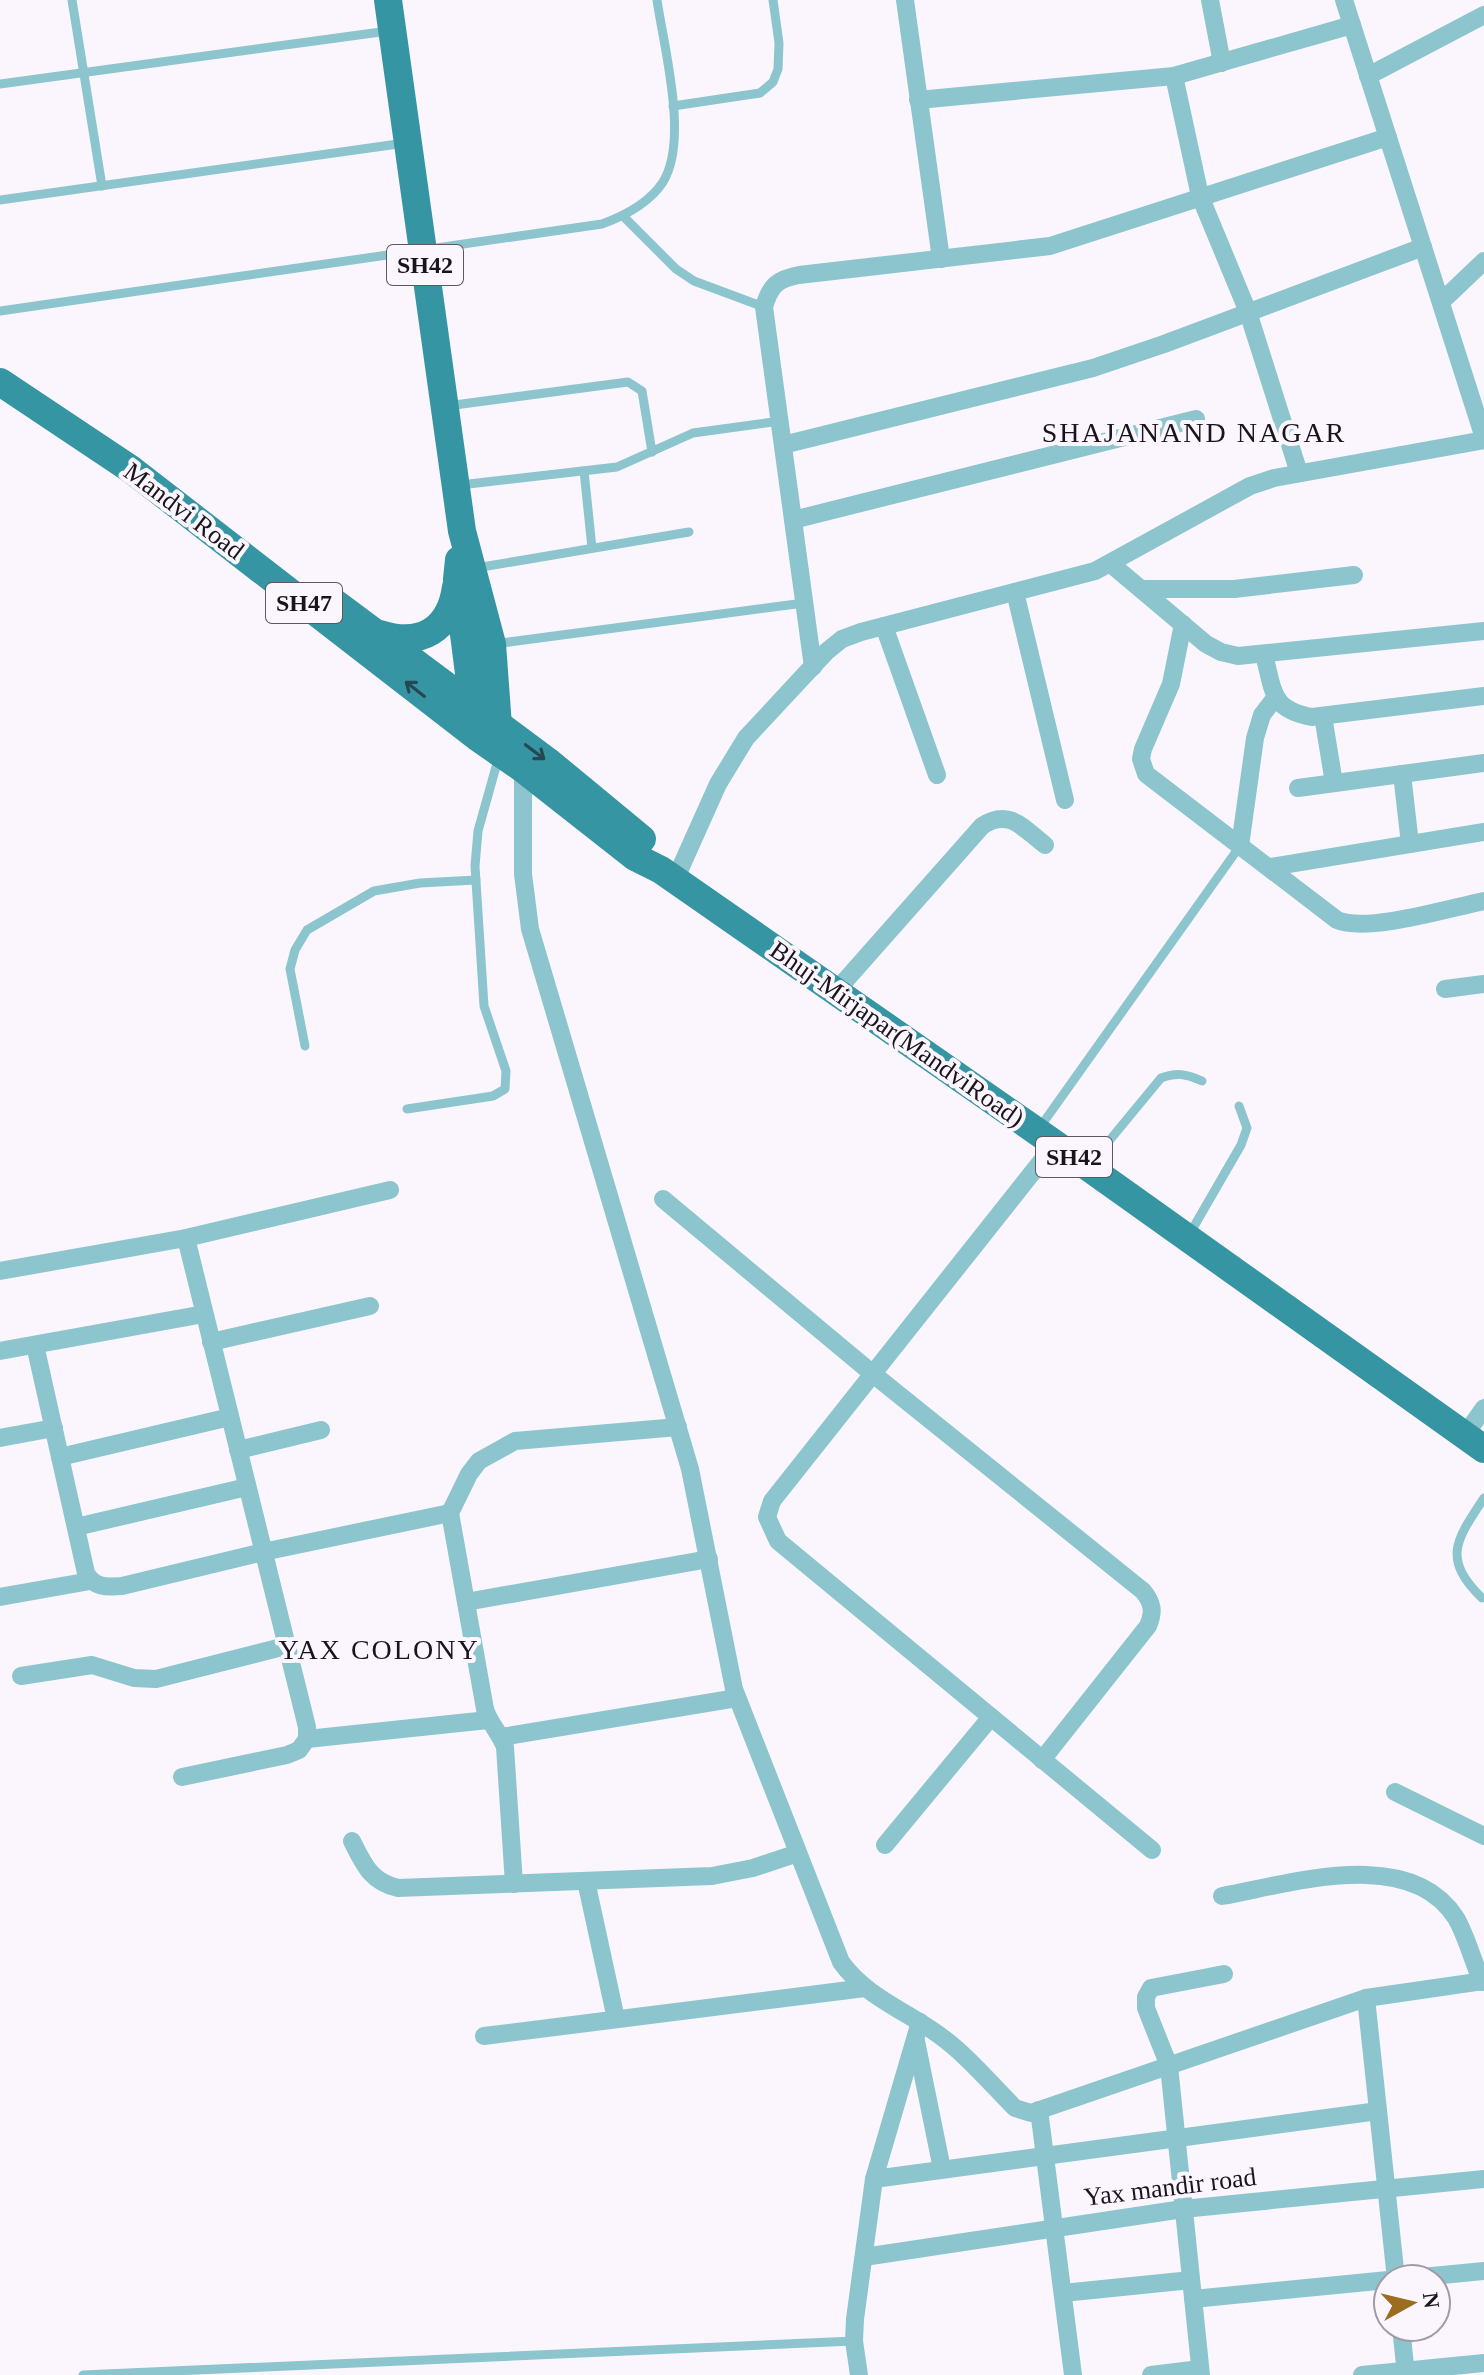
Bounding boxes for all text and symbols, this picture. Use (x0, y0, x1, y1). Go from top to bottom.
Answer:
road number: SH42 (387, 245, 463, 285)
district label: SHAJANAND NAGAR (1042, 417, 1346, 448)
street label: Mandvi Road (118, 457, 250, 565)
road number: SH47 (266, 583, 342, 623)
one-way arrow (405, 680, 426, 697)
one-way arrow (524, 743, 546, 760)
street label: Bhuj-Mirjapar(MandviRoad) (764, 935, 1030, 1133)
road number: SH42 (1036, 1137, 1112, 1177)
district label: YAX COLONY (278, 1634, 480, 1665)
street label: Yax mandir road (1082, 2162, 1258, 2212)
north arrow (1372, 2263, 1452, 2343)
text: N (1418, 2291, 1445, 2310)

